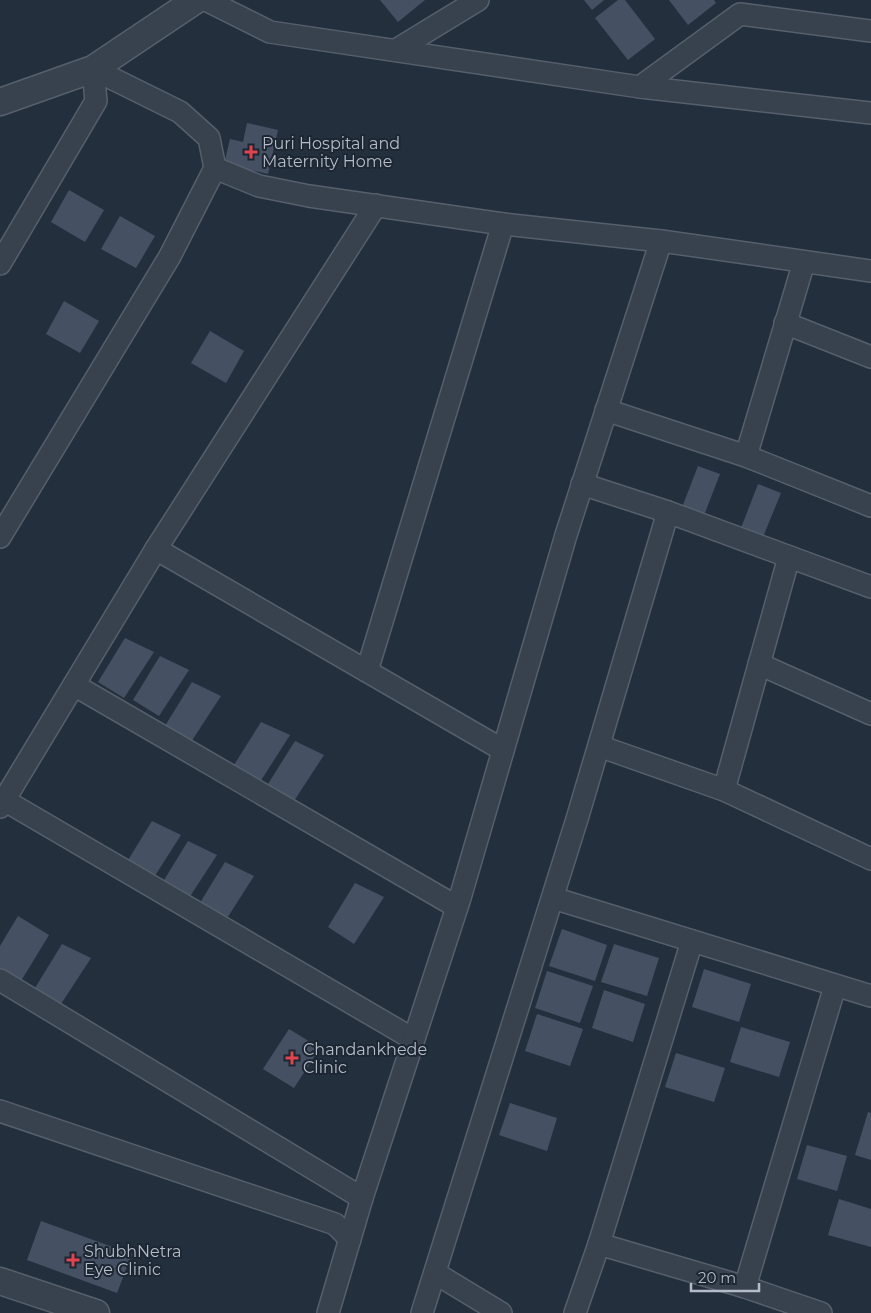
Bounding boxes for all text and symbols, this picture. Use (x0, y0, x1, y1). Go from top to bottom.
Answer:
place label: Puri Hospital and Maternity Home (262, 134, 400, 171)
marker: Puri Hospital and Maternity Home (244, 145, 258, 159)
place label: Chandankhede Clinic (303, 1040, 427, 1077)
marker: Chandankhede Clinic (285, 1051, 299, 1065)
place label: ShubhNetra Eye Clinic (84, 1242, 181, 1279)
marker: ShubhNetra Eye Clinic (66, 1253, 80, 1267)
scale bar (691, 1260, 758, 1292)
text: 20 m (698, 1268, 736, 1287)

